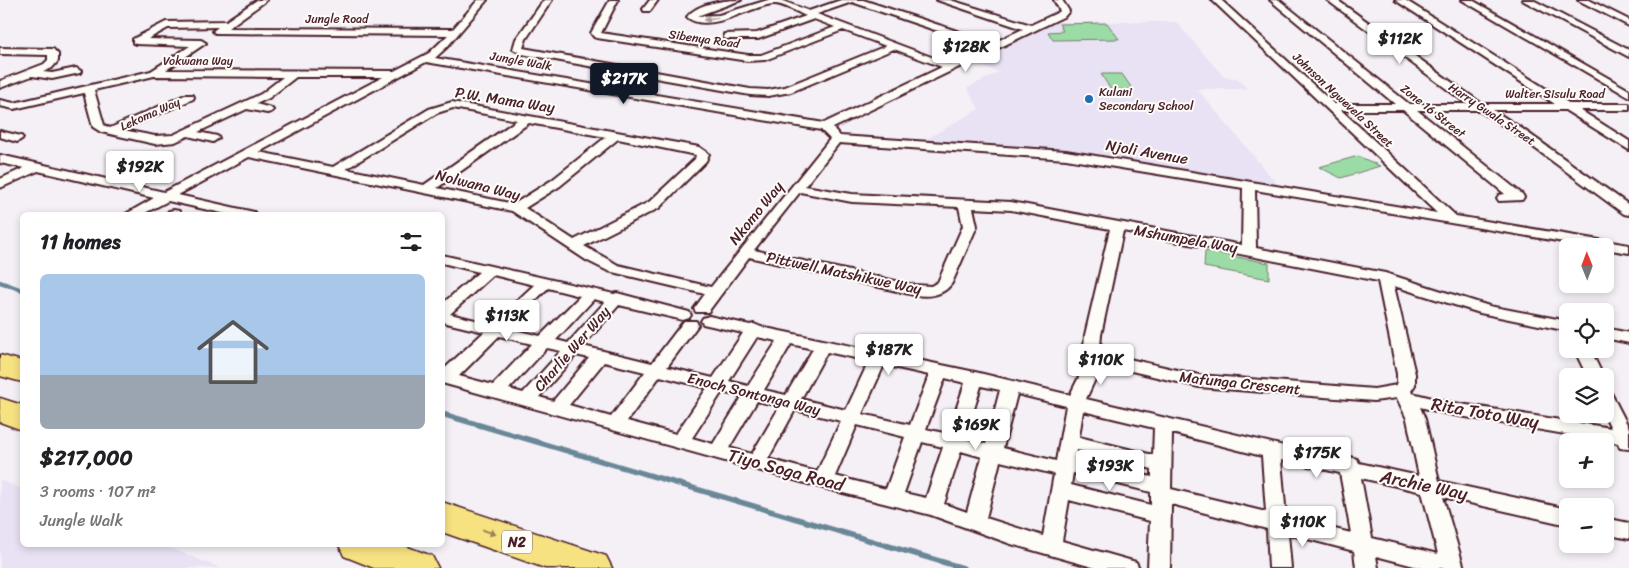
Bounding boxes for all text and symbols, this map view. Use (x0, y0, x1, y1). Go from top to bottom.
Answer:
street label: Jungle Road (305, 8, 370, 30)
one-way arrow (702, 15, 718, 23)
pin: $112K (1365, 22, 1435, 65)
street label: Sibenya Road (667, 23, 742, 55)
text: $112K (1378, 24, 1422, 53)
pin: $128K (931, 30, 1001, 73)
text: $128K (943, 32, 989, 61)
street label: Jungle Walk (487, 45, 554, 77)
street label: Johnson Ngwevela Street (1286, 46, 1399, 153)
street label: Vokwana Way (163, 50, 234, 72)
pin: $217K (589, 62, 659, 105)
text: $217K (601, 64, 647, 93)
street label: Harry Gwala Street (1444, 77, 1540, 151)
street label: Zone 16 Street (1395, 78, 1472, 144)
street label: P.W. Mama Way (453, 79, 557, 121)
place label: Kulani Secondary School (1099, 81, 1194, 117)
street label: Walter Sisulu Road (1505, 83, 1605, 105)
street label: Lekoma Way (116, 91, 184, 137)
marker: Kulani Secondary School (1083, 93, 1095, 105)
street label: Njoli Avenue (1104, 132, 1190, 172)
pin: $192K (105, 150, 175, 193)
text: $192K (117, 152, 163, 181)
street label: Nolwana Way (433, 162, 523, 208)
street label: Nkomo Way (722, 175, 790, 251)
street label: Mshumpela Way (1132, 217, 1240, 261)
text: 11 homes (40, 223, 121, 261)
icon: filters (397, 228, 425, 256)
north arrow (1559, 238, 1614, 292)
map controls (1559, 238, 1614, 553)
street label: Pittwell Matshikwe Way (764, 244, 924, 302)
pin: $113K (472, 300, 542, 342)
street label: Charlie Wer Way (527, 300, 617, 398)
text: $113K (485, 301, 529, 330)
button: locate (1559, 303, 1614, 358)
icon: home (188, 307, 278, 397)
pin: $187K (854, 334, 924, 376)
text: $187K (866, 335, 912, 364)
pin: $110K (1066, 344, 1136, 386)
text: $110K (1079, 345, 1123, 374)
street label: Mafunga Crescent (1178, 364, 1302, 402)
street label: Enoch Sontonga Way (685, 365, 824, 423)
button: layers (1559, 368, 1614, 423)
street label: Rita Toto Way (1429, 388, 1542, 438)
pin: $169K (941, 408, 1011, 451)
text: $169K (953, 410, 999, 439)
button: + (1559, 433, 1614, 488)
pin: $175K (1282, 436, 1352, 479)
text: $175K (1294, 438, 1340, 467)
text: $217,000 (40, 439, 133, 477)
street label: Tiyo Soga Road (724, 439, 849, 501)
pin: $193K (1075, 450, 1145, 492)
text: $193K (1087, 451, 1133, 480)
street label: Archie Way (1376, 460, 1471, 510)
text: 3 rooms · 107 m² (40, 477, 156, 506)
button: − (1559, 498, 1614, 553)
text: Jungle Walk (40, 506, 123, 535)
pin: $110K (1268, 506, 1338, 548)
text: $110K (1281, 507, 1325, 536)
one-way arrow (481, 529, 496, 537)
road number: N2 (502, 530, 532, 554)

